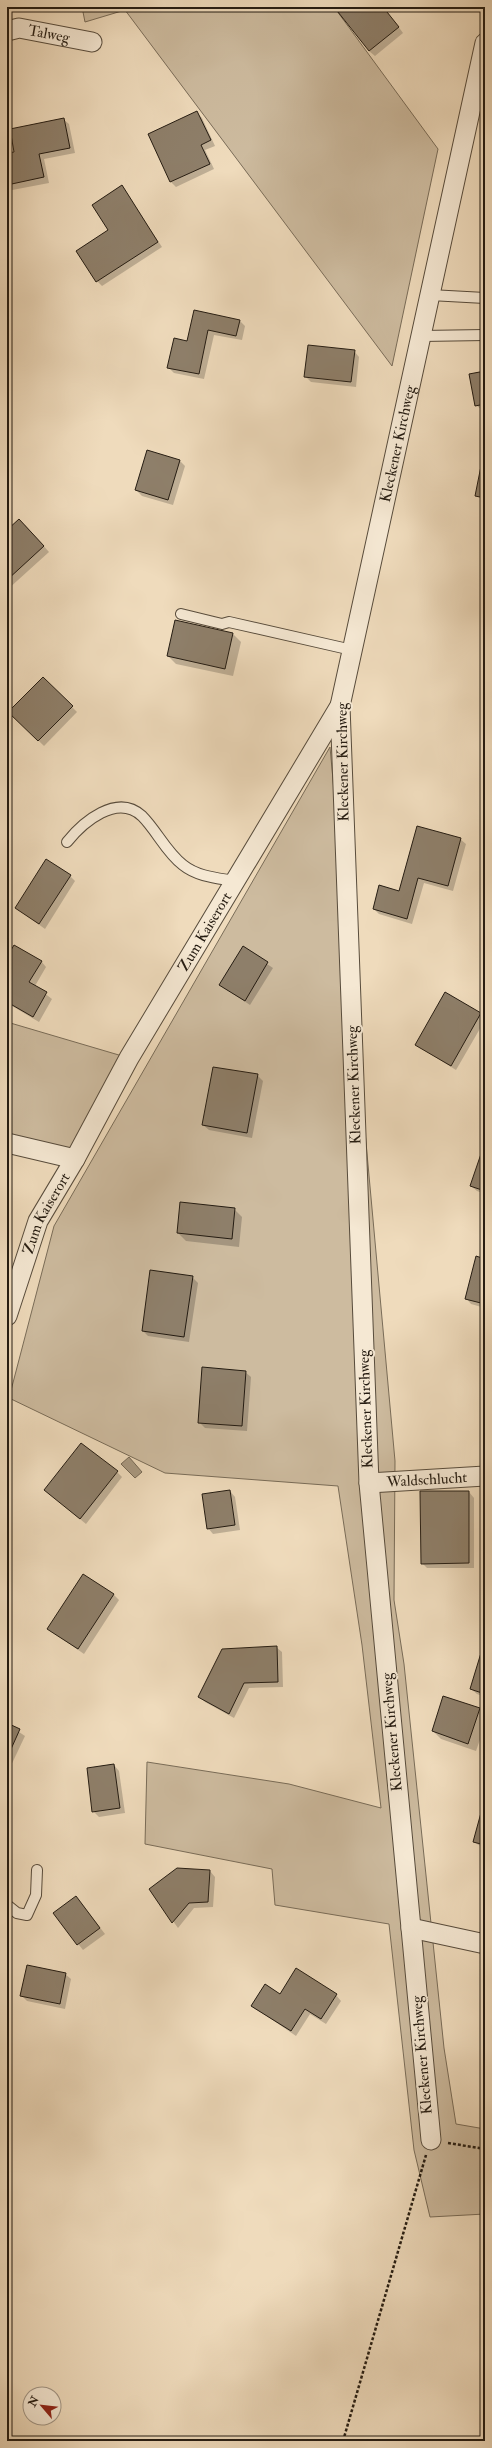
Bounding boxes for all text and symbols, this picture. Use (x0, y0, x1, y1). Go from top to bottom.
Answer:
street label: Talweg (27, 20, 72, 47)
street label: Kleckener Kirchweg (375, 383, 420, 504)
street label: Kleckener Kirchweg (332, 702, 354, 822)
street label: Zum Kaiserort (174, 888, 236, 975)
street label: Kleckener Kirchweg (342, 1025, 366, 1145)
street label: Zum Kaiserort (18, 1169, 74, 1257)
street label: Kleckener Kirchweg (354, 1349, 378, 1469)
street label: Waldschlucht (385, 1468, 468, 1491)
street label: Kleckener Kirchweg (377, 1671, 407, 1792)
street label: Kleckener Kirchweg (407, 1994, 437, 2115)
north arrow (22, 2386, 62, 2426)
text: N (25, 2393, 42, 2410)

